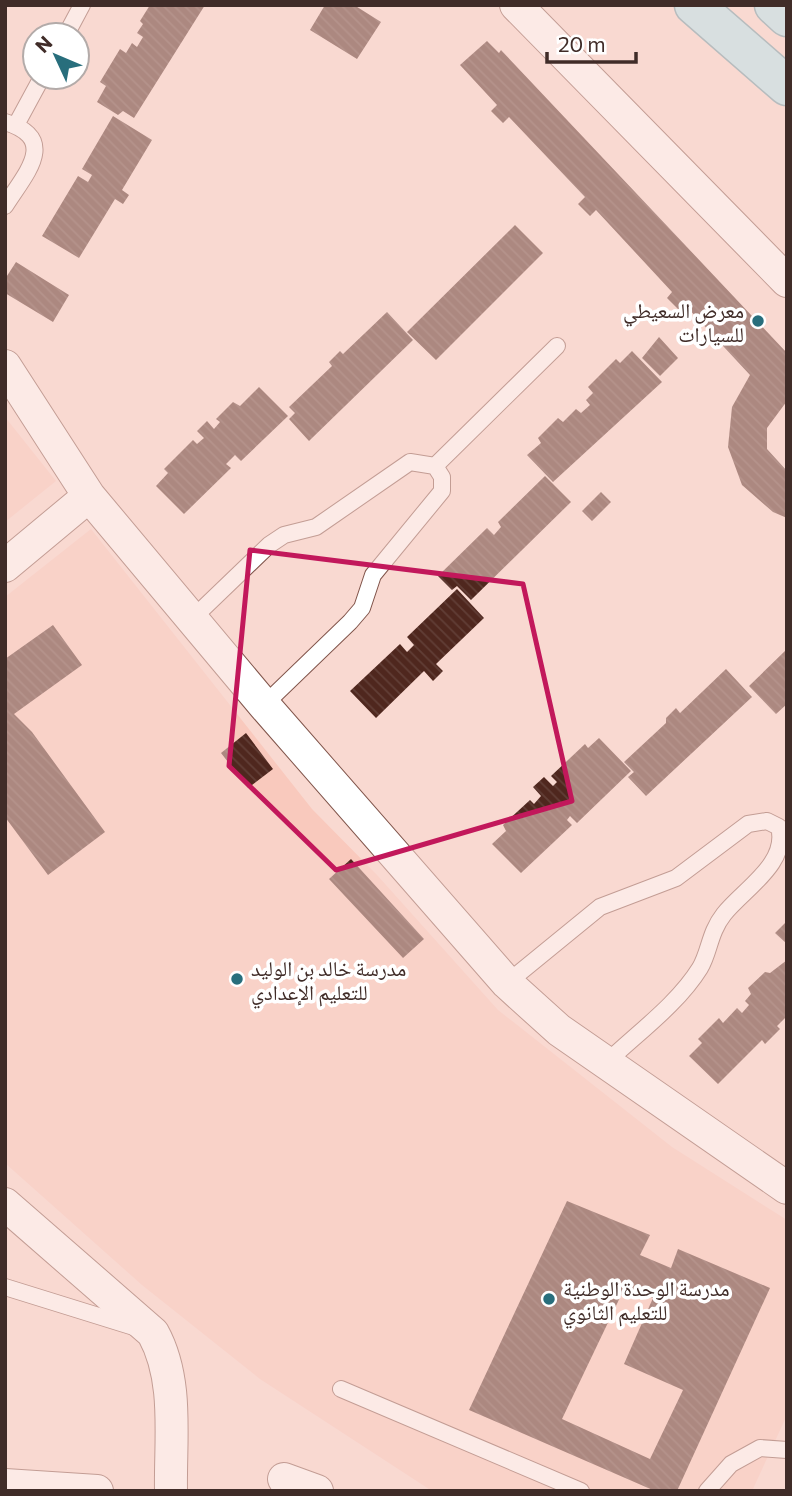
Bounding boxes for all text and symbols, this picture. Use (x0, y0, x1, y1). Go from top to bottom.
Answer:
north arrow (21, 21, 91, 91)
scale bar (547, 21, 636, 65)
text: N (30, 31, 57, 57)
text: 20 m (558, 31, 606, 56)
place label: معرض السعيطي للسيارات (623, 297, 744, 346)
marker: معرض السعيطي للسيارات (750, 313, 766, 329)
place label: مدرسة خالد بن الوليد للتعليم الإعدادي (251, 955, 406, 1009)
marker: مدرسة خالد بن الوليد للتعليم الإعدادي (229, 971, 245, 987)
place label: مدرسة الوحدة الوطنية للتعليم الثانوي (563, 1275, 729, 1329)
marker: مدرسة الوحدة الوطنية للتعليم الثانوي (541, 1291, 557, 1307)

